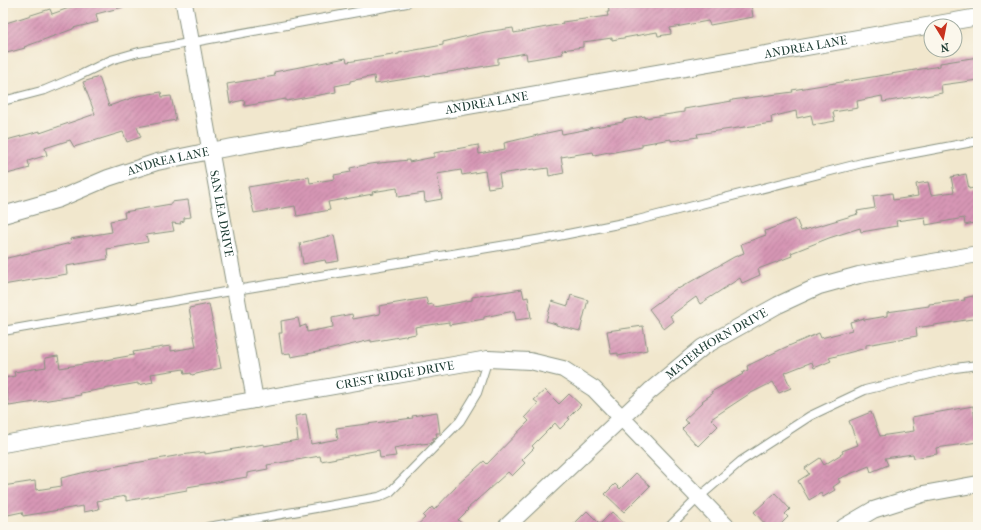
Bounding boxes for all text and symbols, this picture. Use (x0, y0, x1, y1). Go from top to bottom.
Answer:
north arrow (923, 18, 963, 58)
street label: ANDREA LANE (762, 33, 848, 61)
text: N (939, 40, 950, 55)
street label: ANDREA LANE (443, 89, 529, 117)
street label: ANDREA LANE (124, 144, 210, 179)
street label: SAN LEA DRIVE (207, 169, 236, 258)
street label: MATERHORN DRIVE (663, 305, 770, 382)
street label: CREST RIDGE DRIVE (335, 358, 455, 393)

